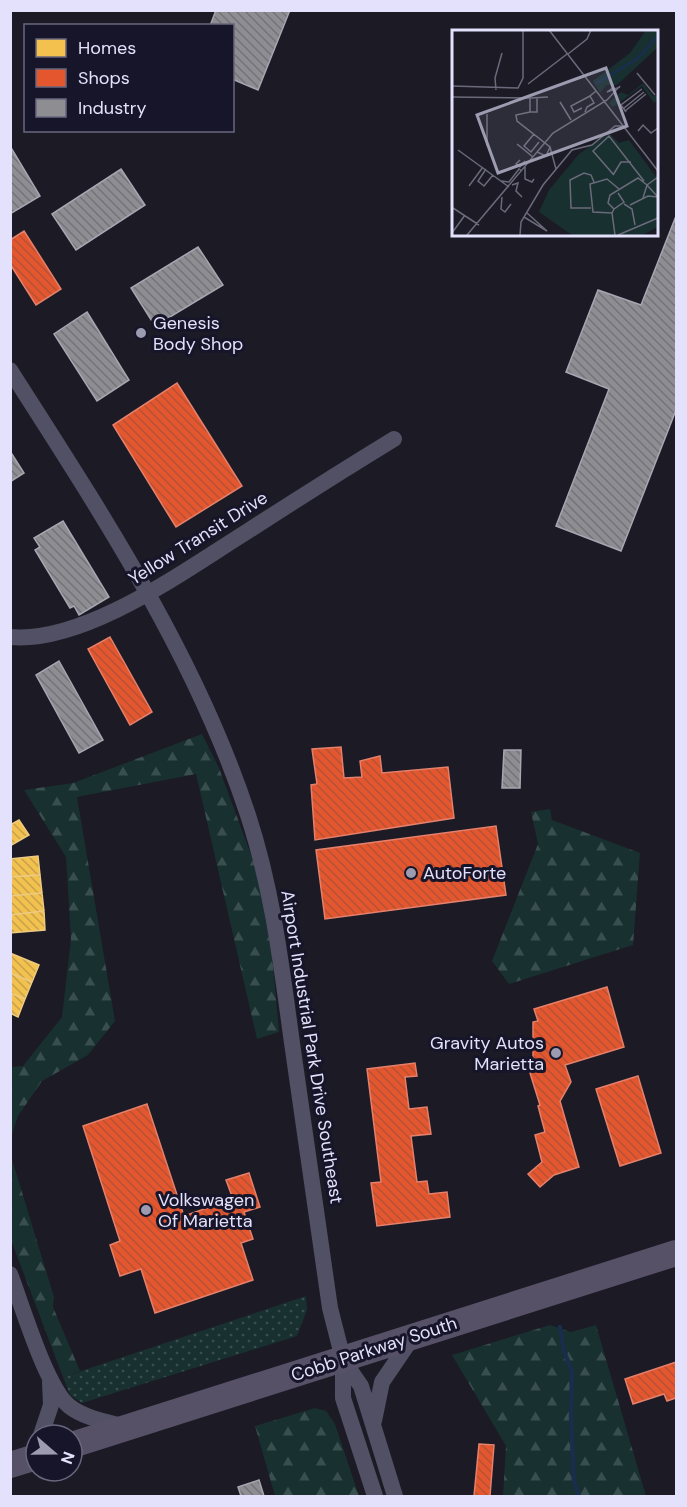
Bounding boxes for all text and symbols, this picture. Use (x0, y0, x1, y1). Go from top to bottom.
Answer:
legend (24, 24, 234, 132)
inset map (452, 30, 657, 236)
text: Homes (78, 36, 136, 60)
text: Shops (78, 66, 130, 90)
text: Industry (78, 96, 147, 120)
place label: Genesis Body Shop (153, 311, 243, 356)
marker: Genesis Body Shop (134, 326, 148, 340)
street label: Yellow Transit Drive (124, 486, 272, 590)
place label: AutoForte (423, 861, 506, 885)
marker: AutoForte (404, 866, 418, 880)
street label: Airport Industrial Park Drive Southeast (275, 889, 349, 1205)
place label: Gravity Autos Marietta (430, 1031, 544, 1076)
marker: Gravity Autos Marietta (549, 1046, 563, 1060)
place label: Volkswagen Of Marietta (158, 1188, 254, 1233)
marker: Volkswagen Of Marietta (139, 1203, 153, 1217)
street label: Cobb Parkway South (288, 1311, 460, 1387)
north arrow (24, 1423, 84, 1483)
text: N (56, 1449, 79, 1467)

